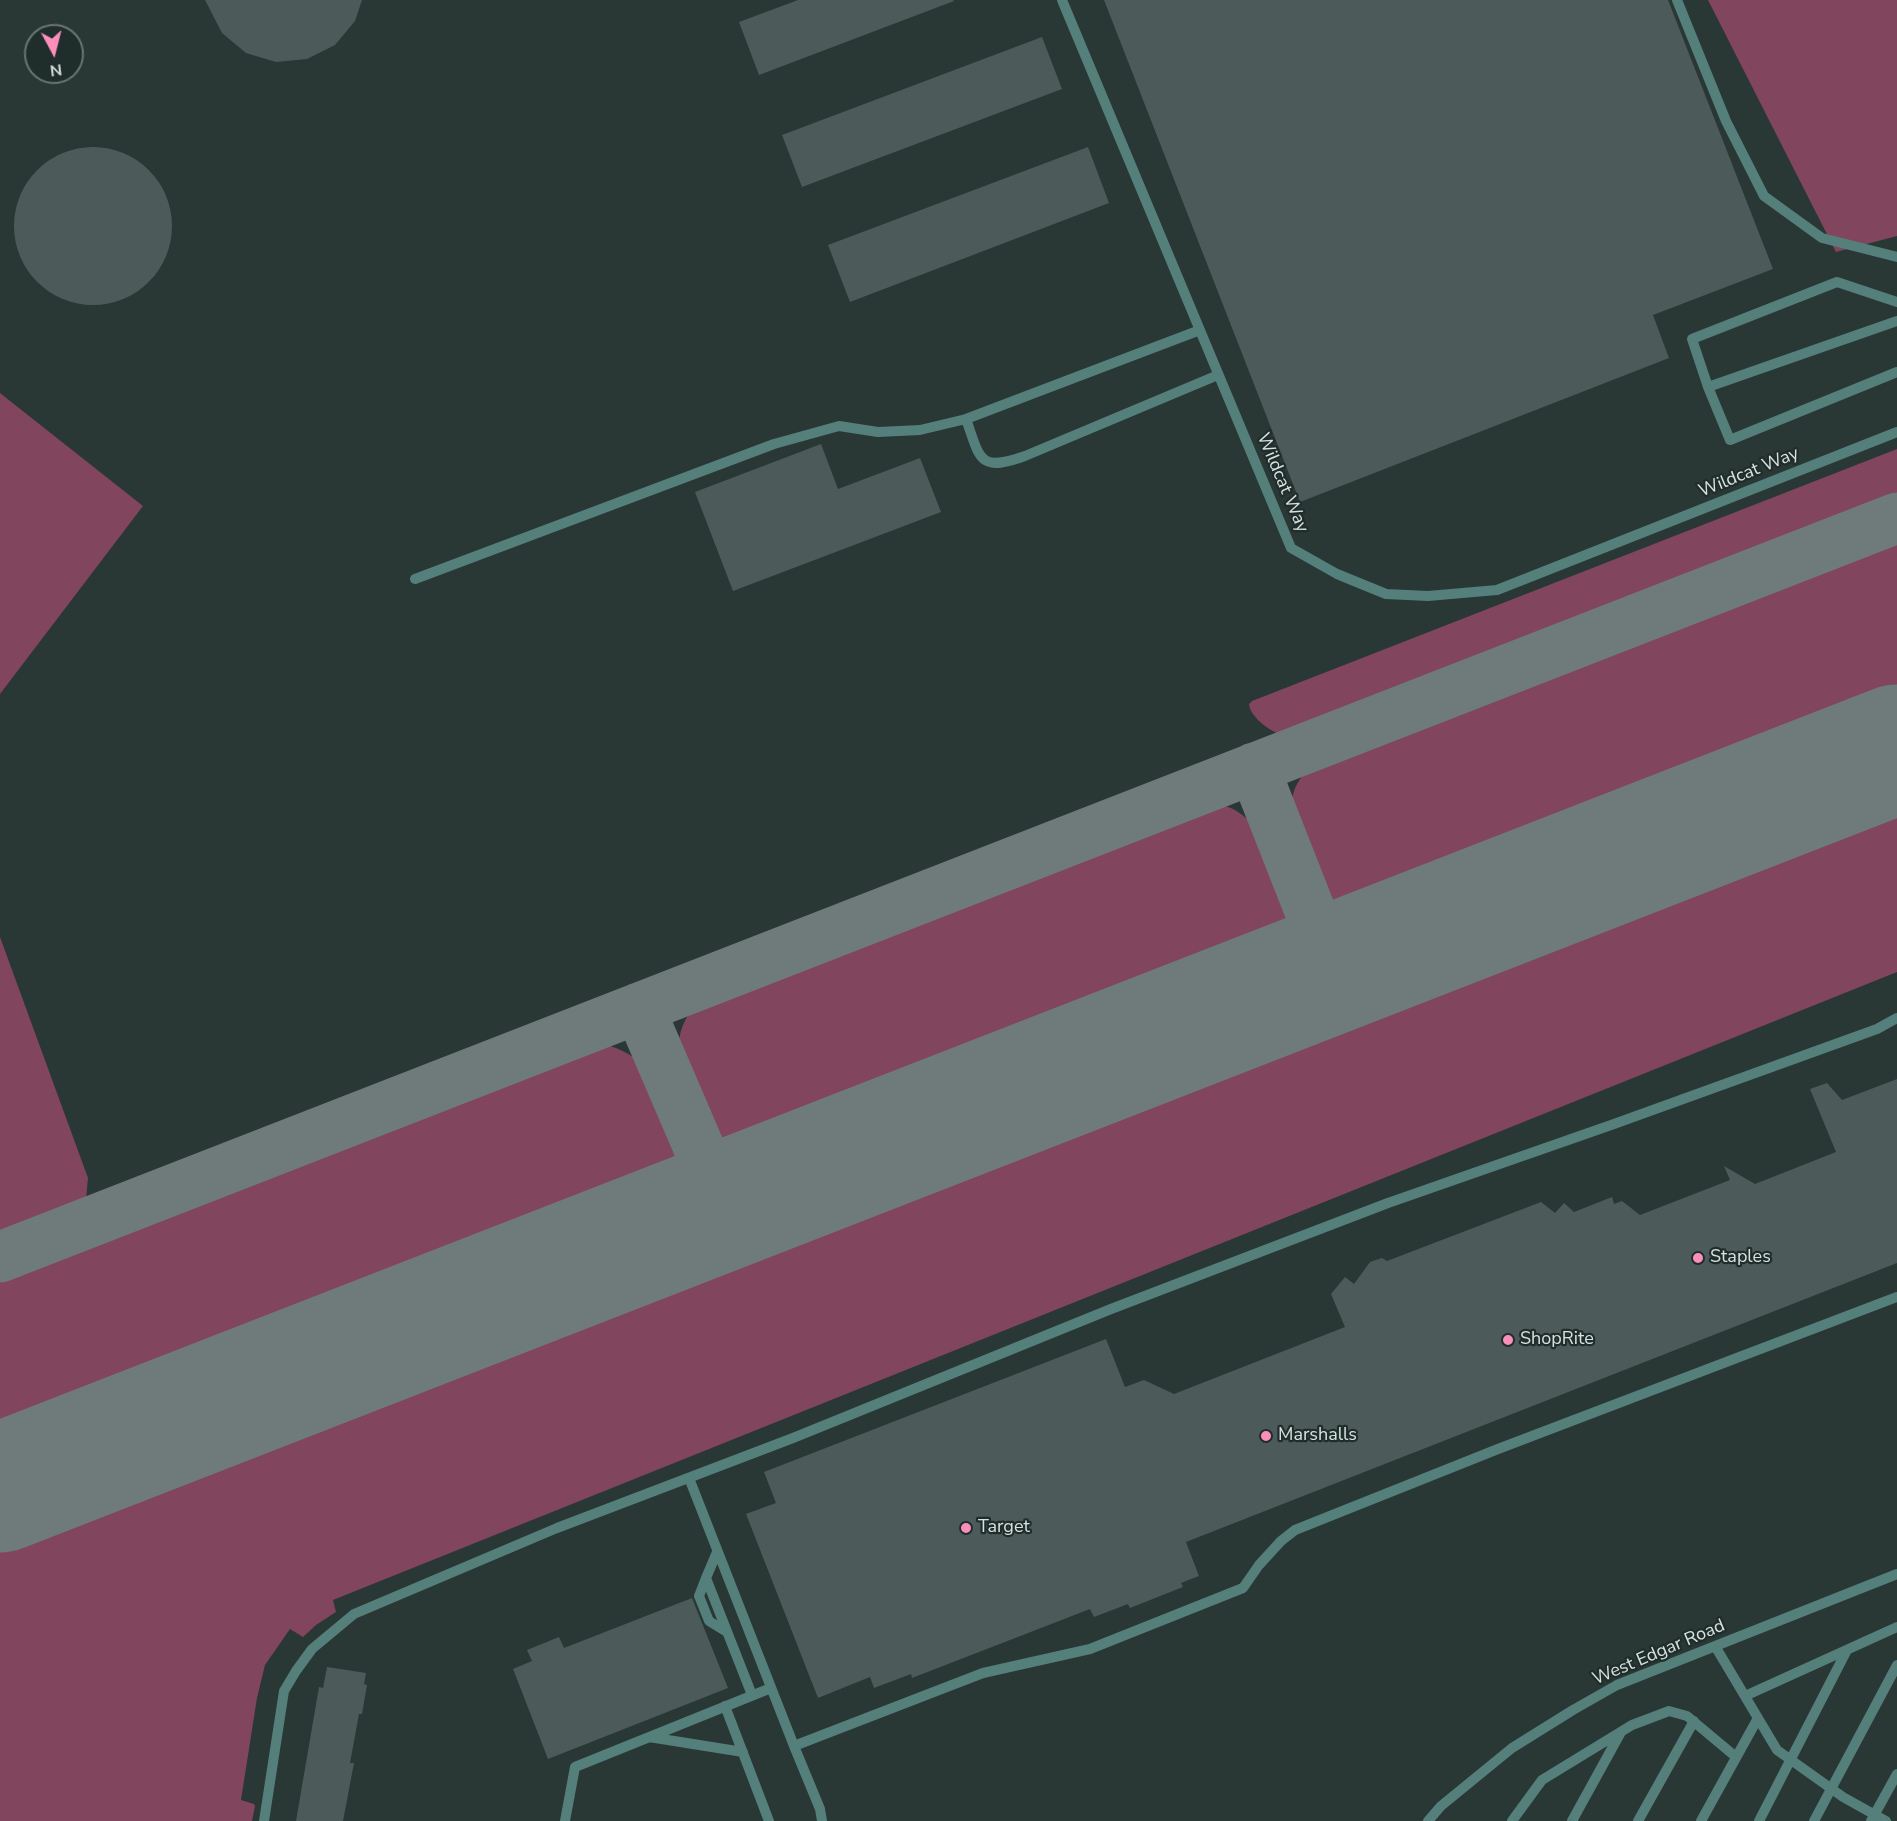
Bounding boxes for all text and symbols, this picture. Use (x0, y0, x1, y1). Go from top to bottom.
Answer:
north arrow (24, 24, 84, 84)
text: N (49, 58, 63, 82)
street label: Wildcat Way (1251, 430, 1313, 536)
street label: Wildcat Way (1696, 443, 1802, 503)
place label: Staples (1710, 1247, 1771, 1269)
marker: Staples (1691, 1251, 1705, 1265)
place label: ShopRite (1520, 1329, 1594, 1351)
marker: ShopRite (1501, 1333, 1515, 1347)
place label: Marshalls (1278, 1425, 1357, 1447)
marker: Marshalls (1259, 1429, 1273, 1443)
place label: Target (978, 1517, 1030, 1539)
marker: Target (959, 1521, 973, 1535)
street label: West Edgar Road (1590, 1615, 1728, 1691)

